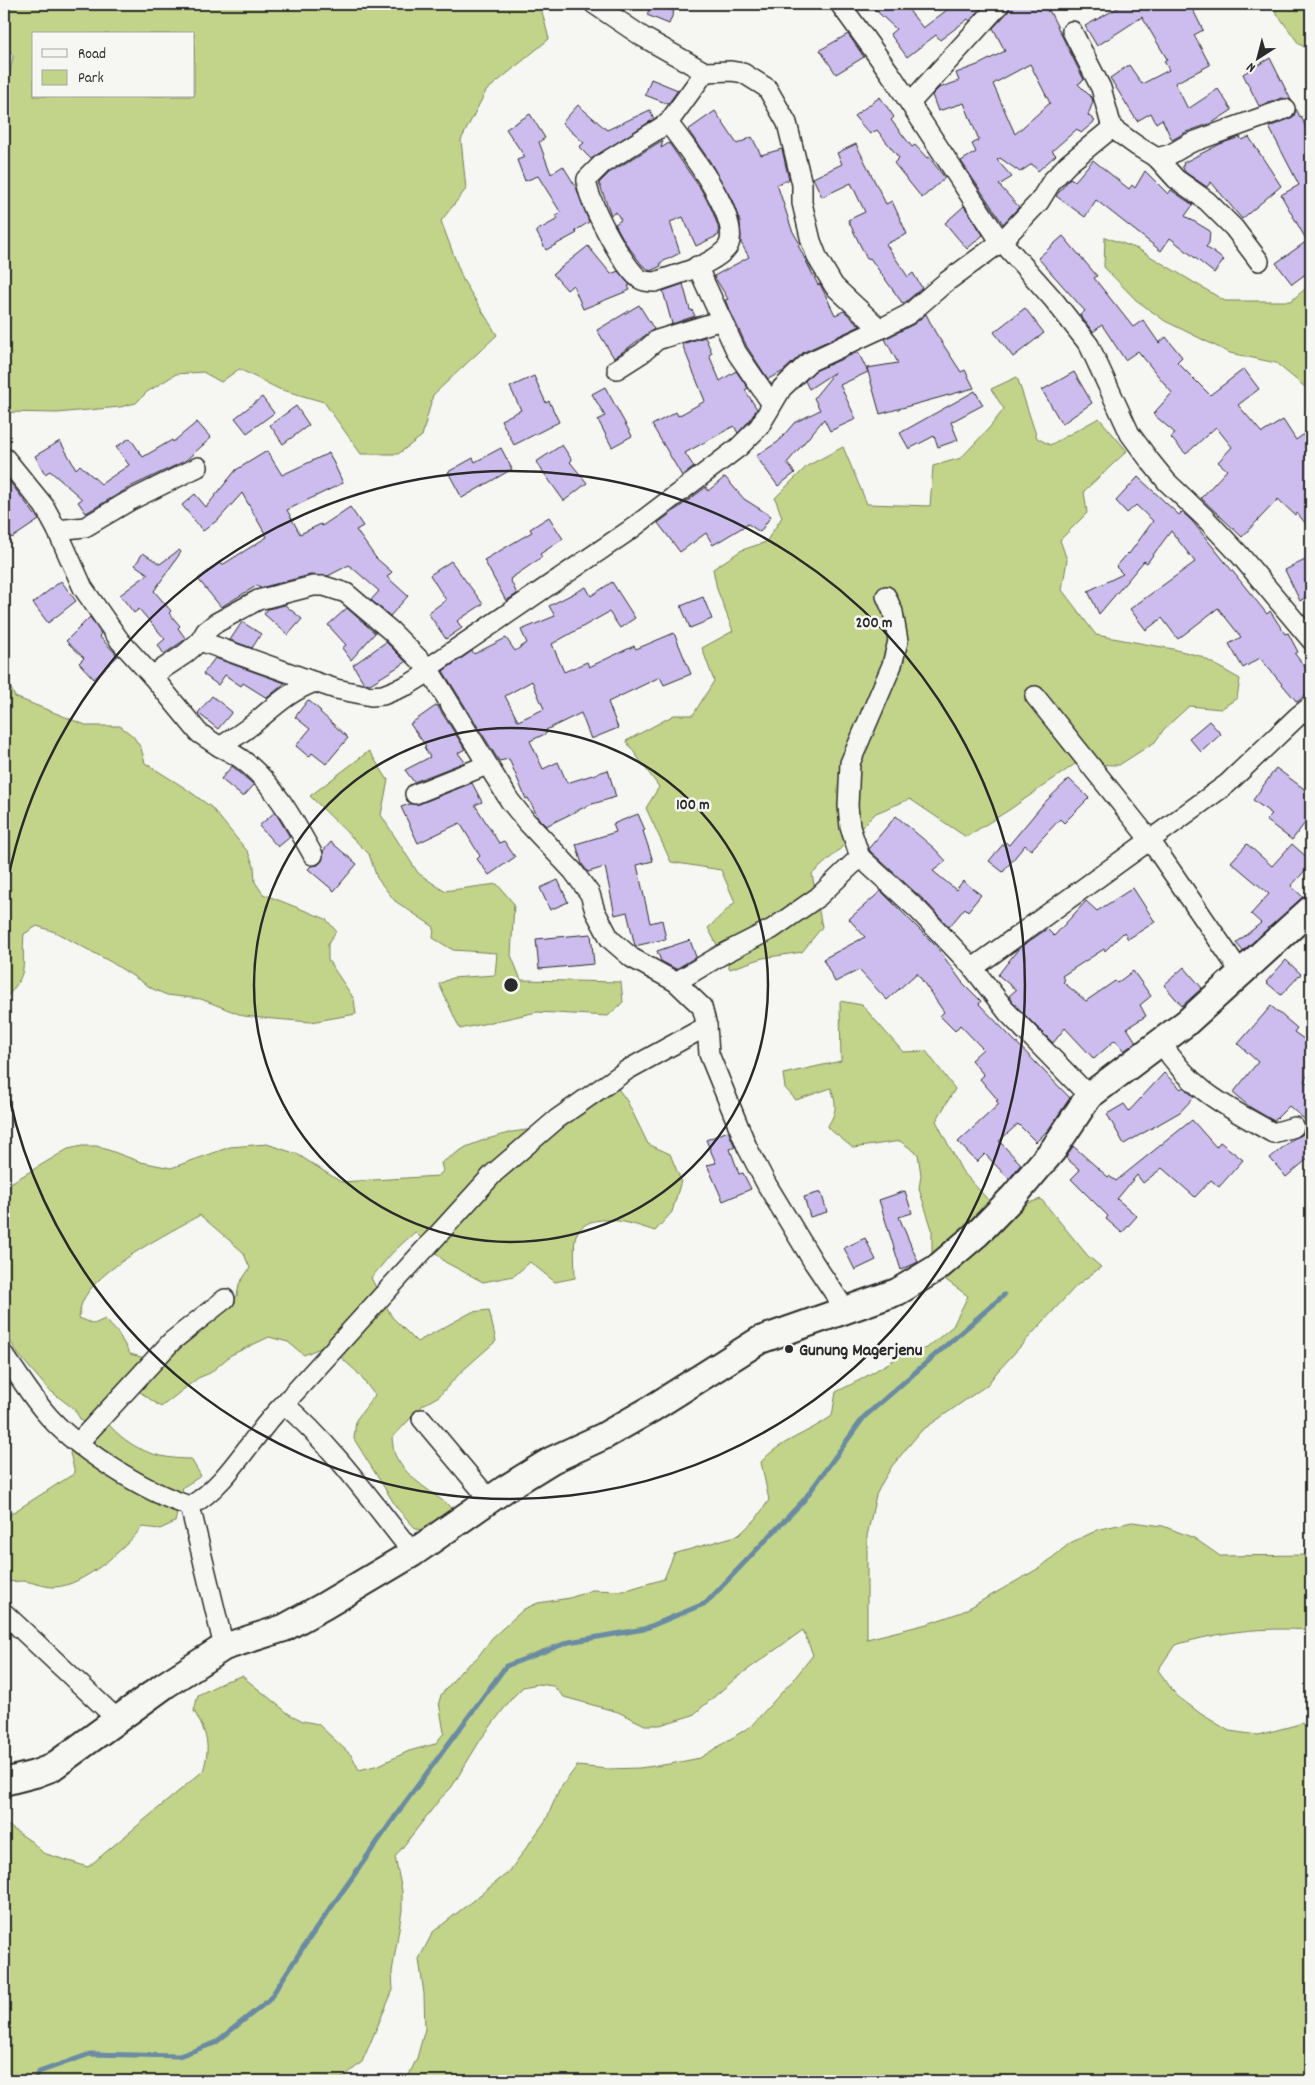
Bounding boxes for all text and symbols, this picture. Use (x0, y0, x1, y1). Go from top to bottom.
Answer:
legend (32, 32, 195, 98)
north arrow (1232, 32, 1282, 82)
text: Road (78, 44, 106, 66)
text: N (1243, 57, 1260, 77)
text: Park (78, 68, 104, 90)
text: 200 m (856, 613, 892, 635)
text: 100 m (676, 795, 710, 817)
centre of rings (502, 976, 520, 994)
place label: Gunung Magerjenu (799, 1339, 923, 1364)
marker: Gunung Magerjenu (783, 1343, 795, 1355)

